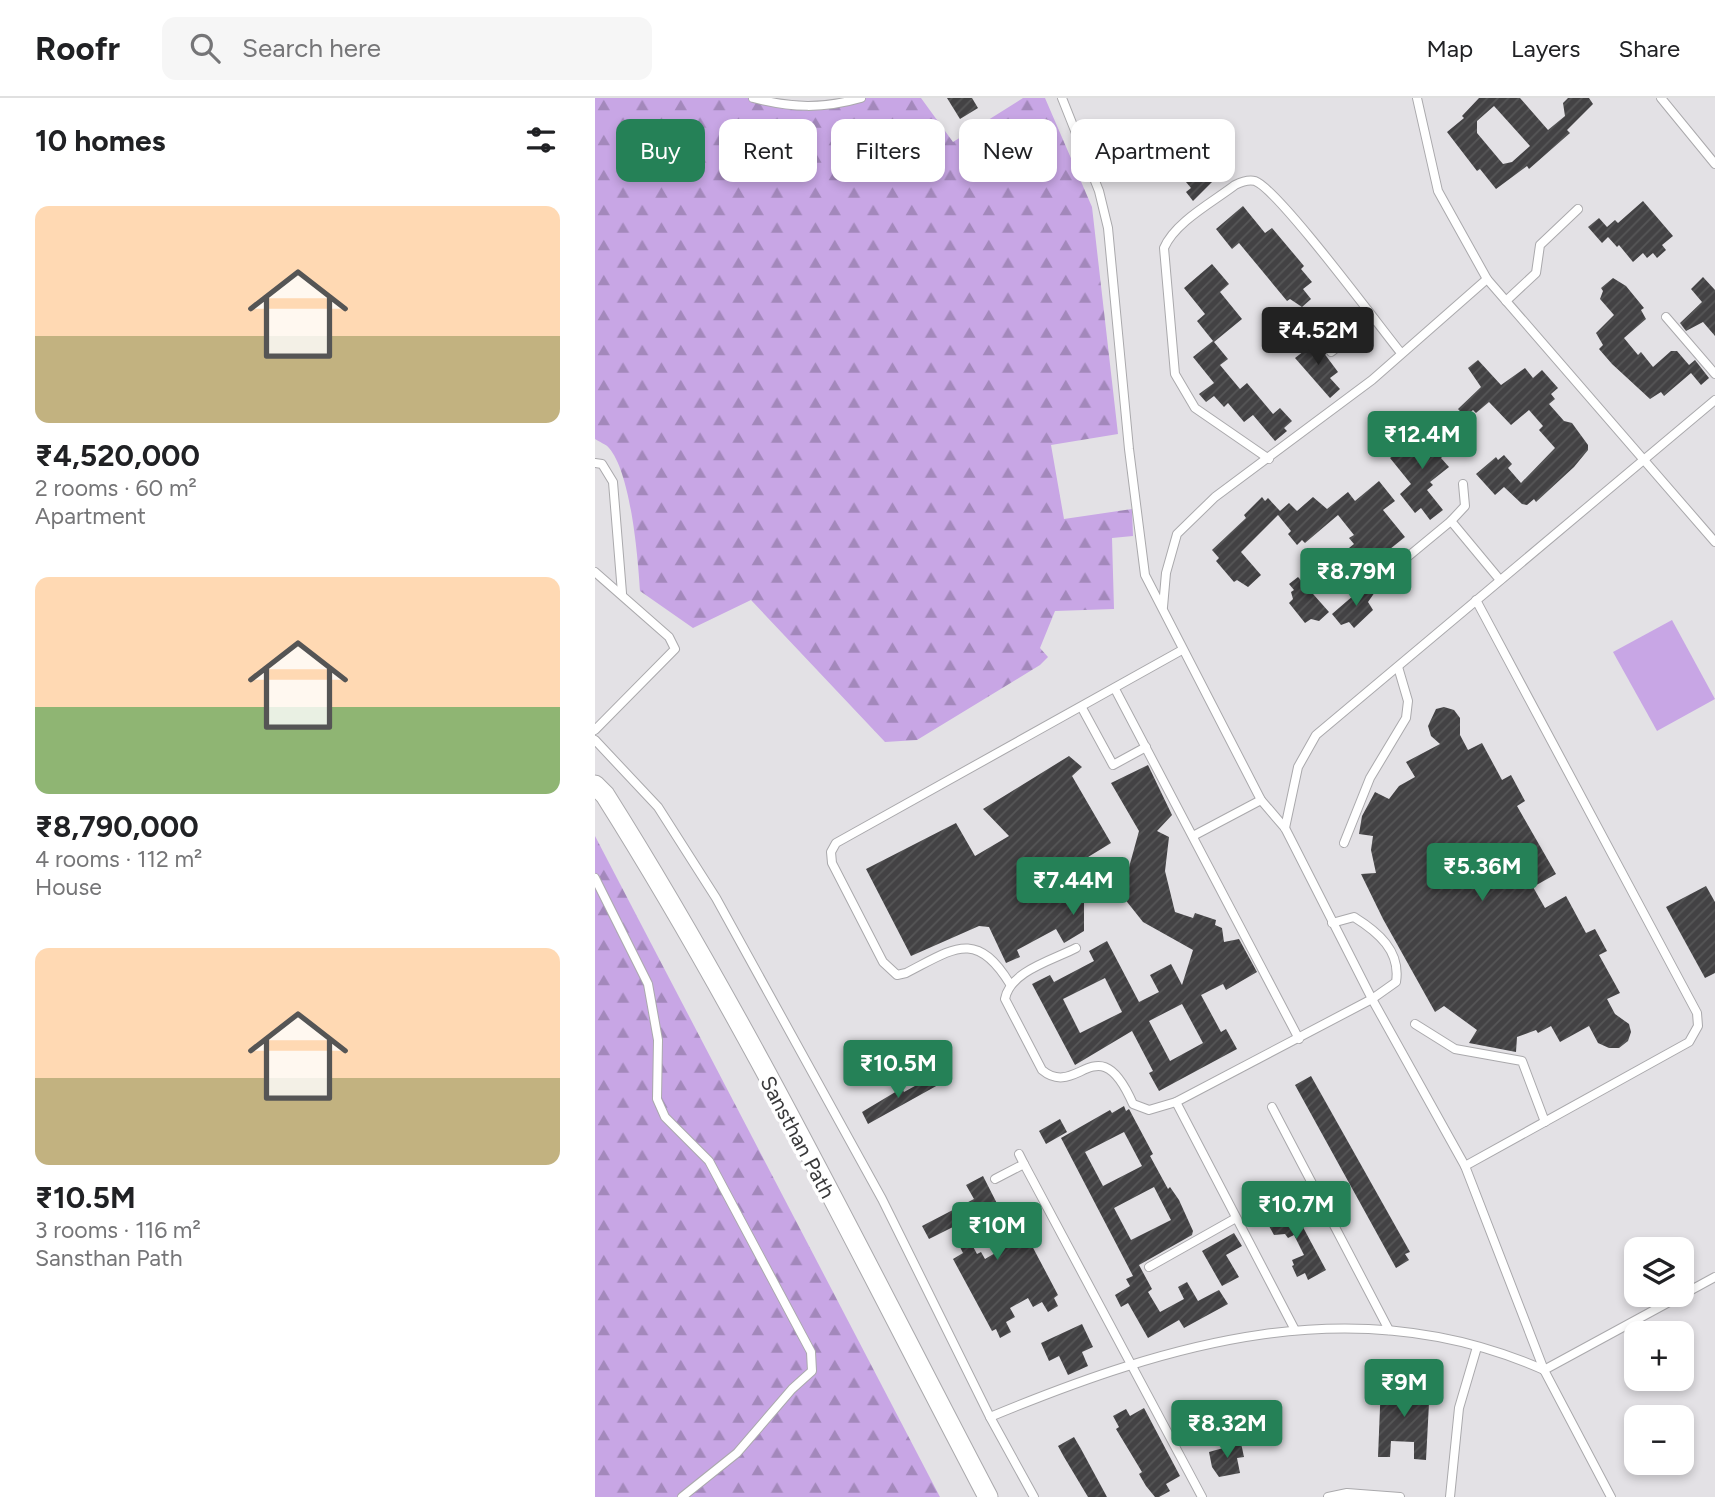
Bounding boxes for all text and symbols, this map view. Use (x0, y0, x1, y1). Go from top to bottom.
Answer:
search box (162, 17, 652, 80)
text: Roofr (35, 29, 120, 68)
icon: search (186, 29, 224, 67)
text: Search here (242, 32, 381, 64)
text: Map (1426, 34, 1473, 63)
text: Layers (1511, 34, 1580, 63)
text: Share (1618, 34, 1680, 63)
chip: Buy (616, 119, 705, 182)
chip: Rent (719, 119, 817, 182)
chip: Filters (831, 119, 945, 182)
chip: New (959, 119, 1057, 182)
chip: Apartment (1071, 119, 1235, 182)
icon: filters (522, 121, 560, 159)
text: 10 homes (35, 122, 166, 159)
icon: home (235, 251, 361, 377)
pin: ₹4.52M (1261, 308, 1375, 367)
text: ₹4.52M (1278, 316, 1358, 344)
pin: ₹12.4M (1365, 412, 1479, 471)
text: ₹12.4M (1384, 420, 1460, 448)
text: ₹4,520,000 (35, 437, 200, 474)
text: 2 rooms · 60 m² (35, 474, 197, 502)
text: Apartment (35, 502, 146, 530)
pin: ₹8.79M (1299, 548, 1413, 608)
text: ₹8.79M (1316, 557, 1396, 585)
icon: home (235, 622, 361, 748)
text: ₹8,790,000 (35, 808, 199, 845)
pin: ₹5.36M (1425, 844, 1539, 903)
text: 4 rooms · 112 m² (35, 845, 202, 873)
text: ₹5.36M (1443, 852, 1521, 880)
pin: ₹7.44M (1016, 858, 1130, 917)
text: ₹7.44M (1032, 866, 1114, 894)
text: House (35, 873, 102, 901)
icon: home (235, 993, 361, 1119)
pin: ₹10.5M (841, 1040, 955, 1100)
text: ₹10.5M (859, 1049, 937, 1077)
street label: Sansthan Path (755, 1072, 841, 1202)
text: ₹10.5M (35, 1179, 136, 1216)
pin: ₹10.7M (1239, 1182, 1353, 1241)
text: ₹10.7M (1258, 1190, 1334, 1218)
pin: ₹10M (956, 1202, 1038, 1262)
text: ₹10M (968, 1211, 1026, 1239)
text: 3 rooms · 116 m² (35, 1216, 201, 1244)
map controls (1624, 1237, 1694, 1475)
button: layers (1624, 1237, 1694, 1307)
text: Sansthan Path (35, 1244, 183, 1272)
button: + (1624, 1321, 1694, 1391)
pin: ₹9M (1370, 1360, 1438, 1419)
text: ₹9M (1381, 1368, 1427, 1396)
pin: ₹8.32M (1170, 1400, 1284, 1460)
button: − (1624, 1405, 1694, 1475)
text: ₹8.32M (1187, 1409, 1267, 1437)

